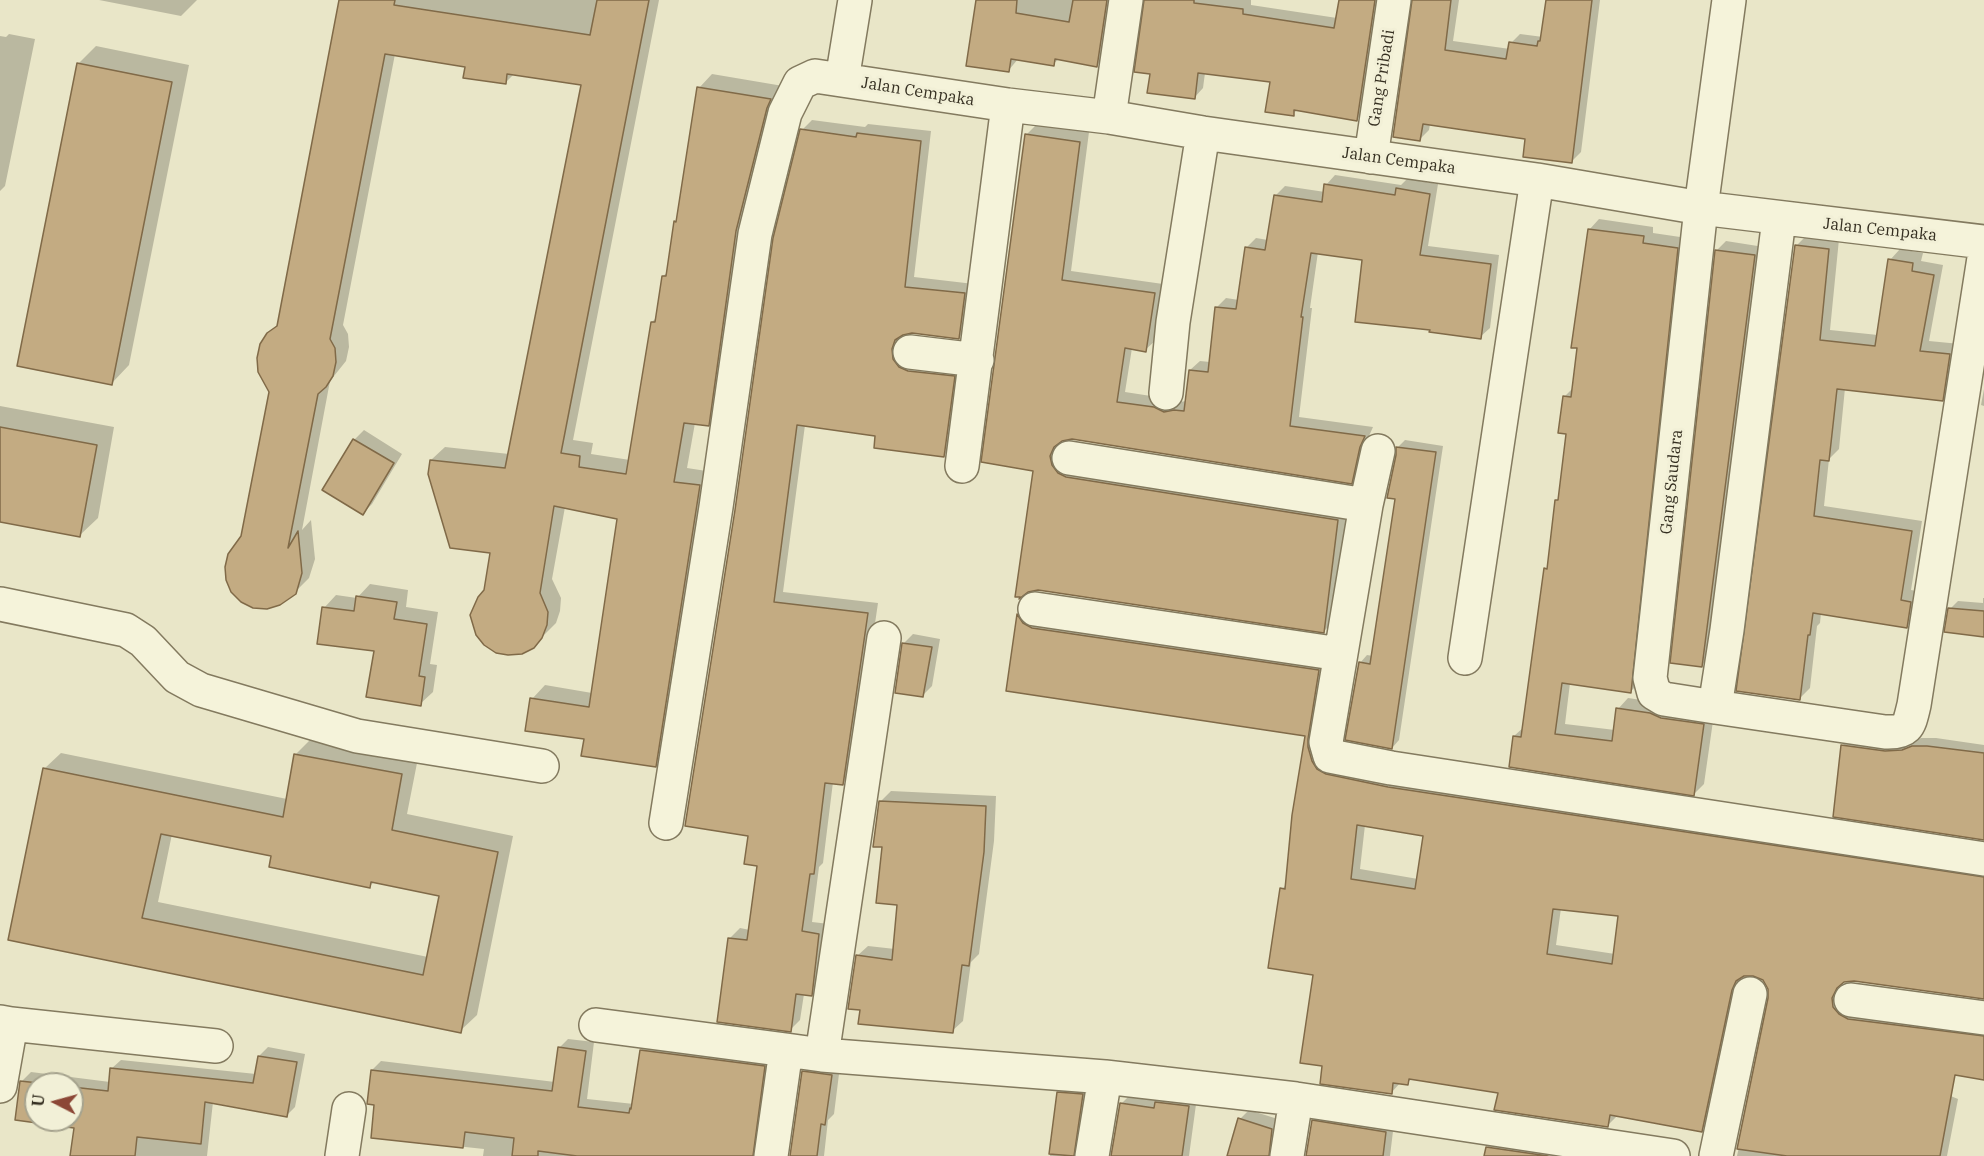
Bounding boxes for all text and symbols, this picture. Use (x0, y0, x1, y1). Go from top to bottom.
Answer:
street label: Gang Pribadi (1365, 28, 1399, 128)
street label: Jalan Cempaka (860, 74, 976, 110)
street label: Jalan Cempaka (1341, 144, 1457, 178)
street label: Jalan Cempaka (1822, 214, 1938, 246)
street label: Gang Saudara (1657, 429, 1687, 535)
north arrow (24, 1072, 84, 1132)
text: U (27, 1093, 49, 1107)

